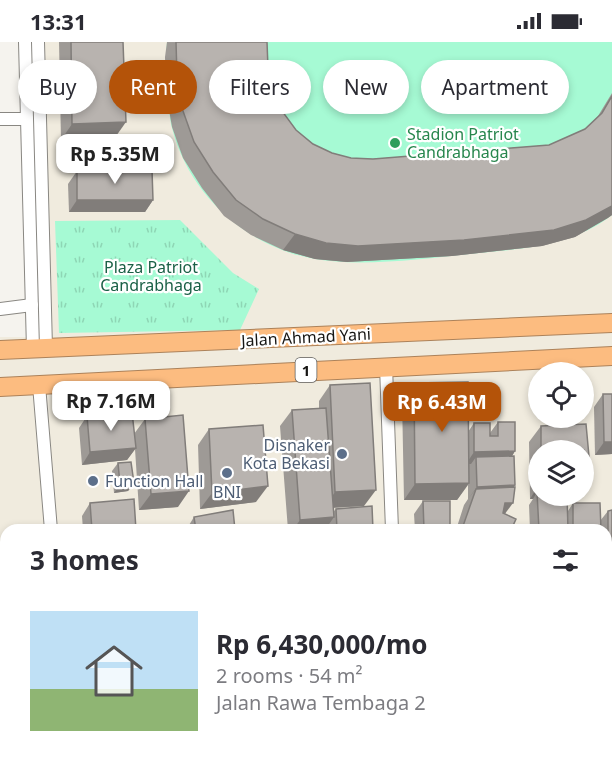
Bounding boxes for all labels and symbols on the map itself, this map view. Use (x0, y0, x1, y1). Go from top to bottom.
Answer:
place label: Stadion Patriot Candrabhaga (407, 123, 519, 163)
pin: Rp 5.35M (53, 134, 177, 185)
marker: Stadion Patriot Candrabhaga (388, 136, 402, 150)
park label: Plaza Patriot Candrabhaga (100, 256, 202, 296)
street label: Jalan Ahmad Yani (239, 323, 371, 351)
road number: 1 (296, 358, 316, 382)
pin: Rp 7.16M (49, 381, 173, 432)
pin: Rp 6.43M (380, 382, 504, 433)
place label: Disnaker Kota Bekasi (243, 434, 330, 474)
marker: Disnaker Kota Bekasi (335, 447, 349, 461)
marker: BNI (220, 466, 234, 480)
place label: Function Hall (105, 470, 203, 492)
marker: Function Hall (86, 474, 100, 488)
place label: BNI (213, 481, 241, 503)

